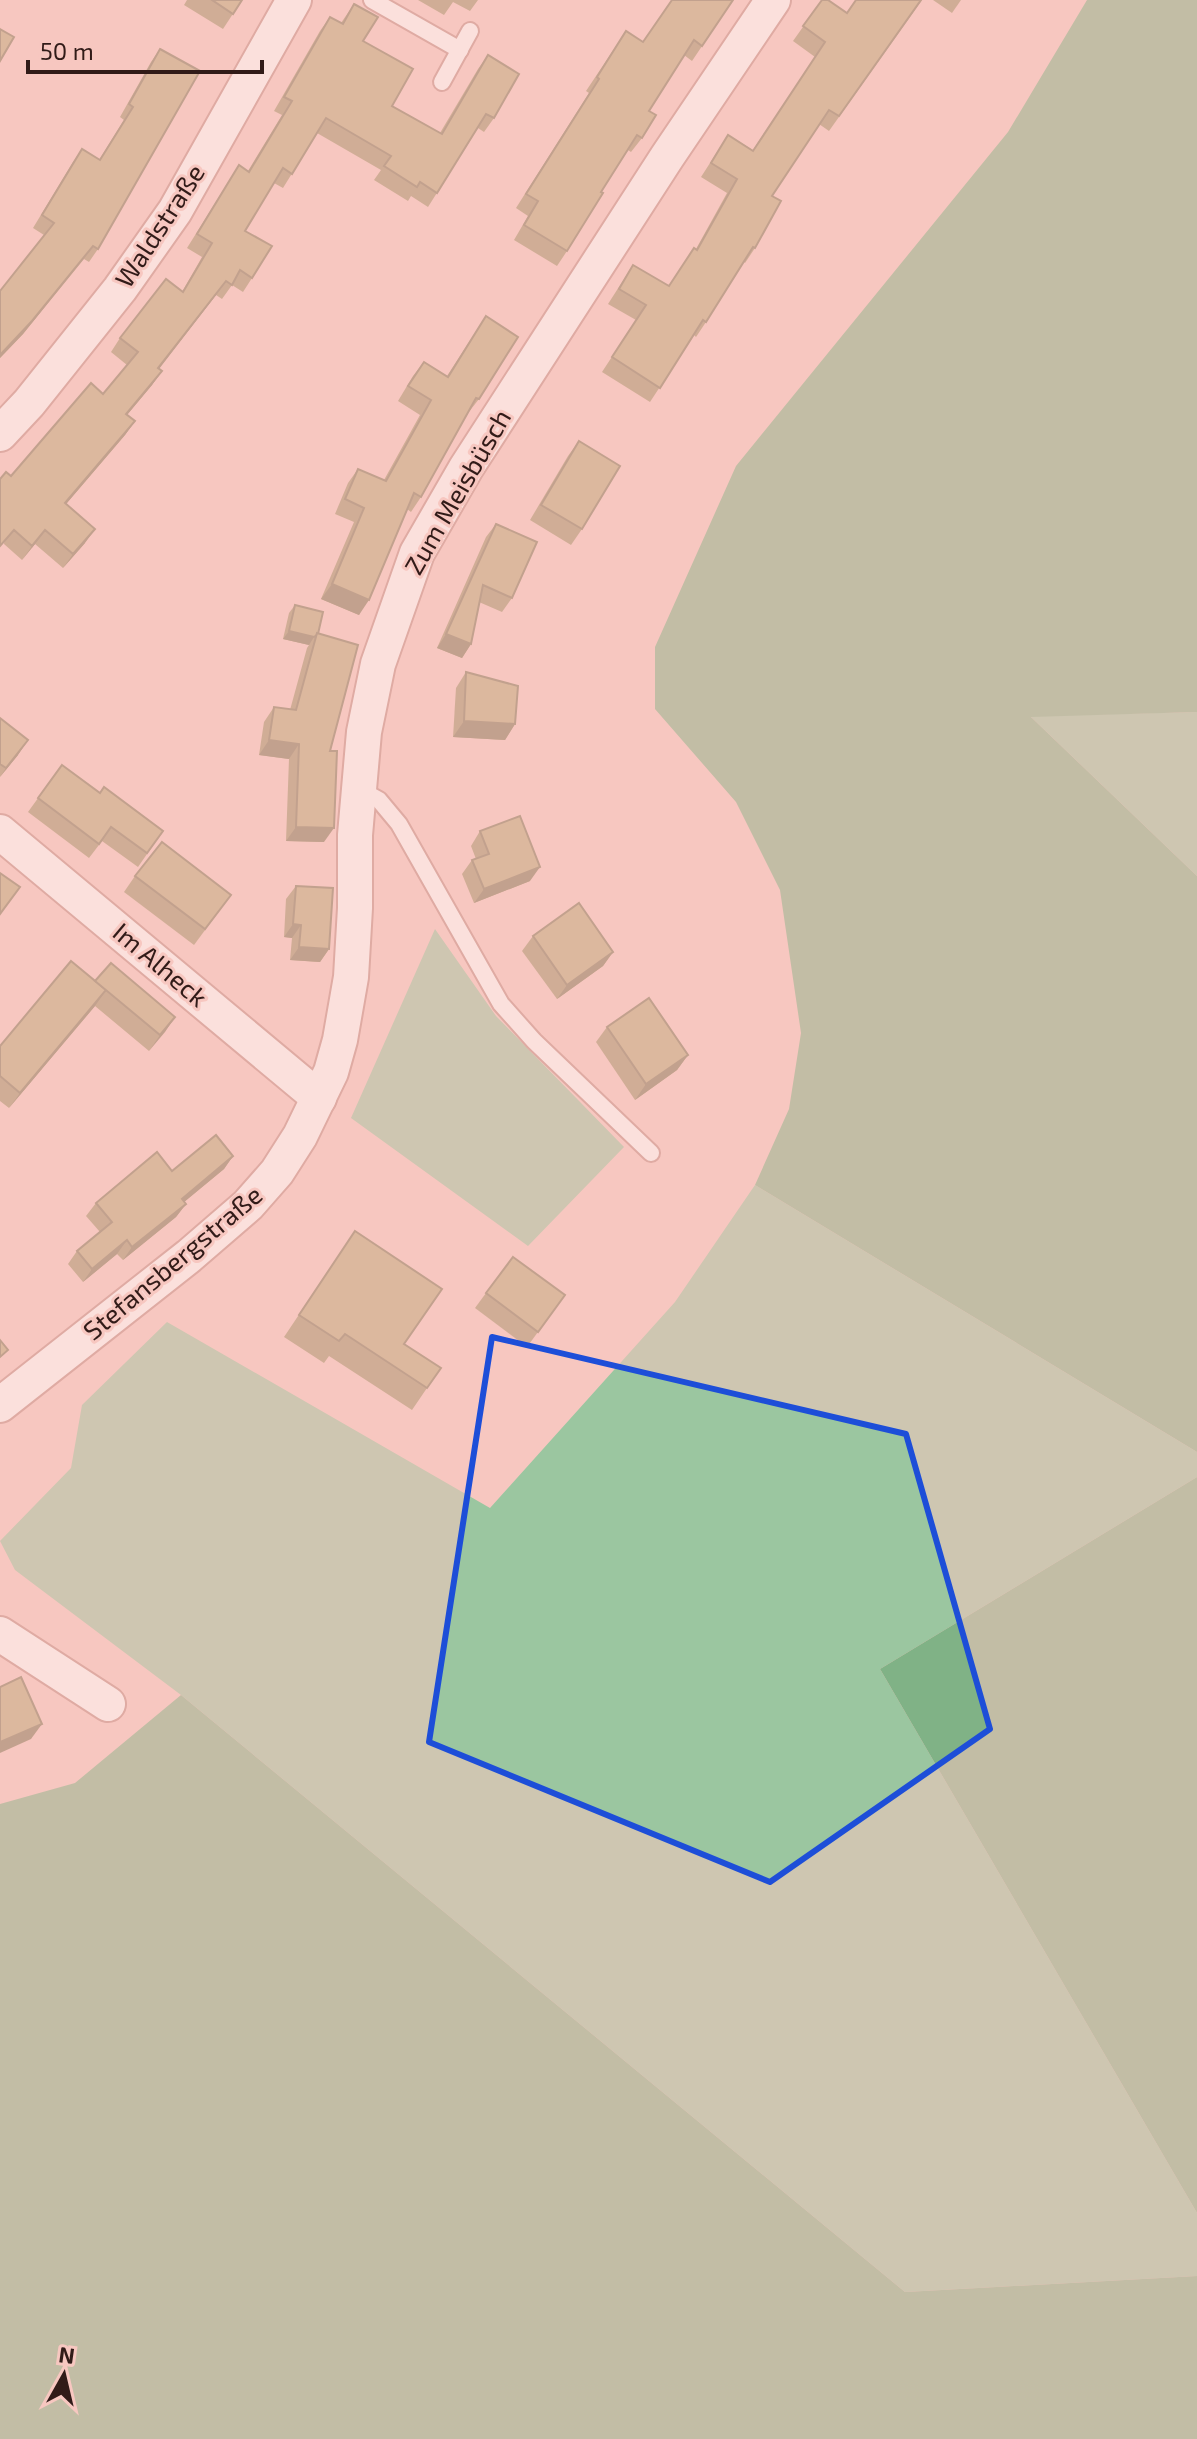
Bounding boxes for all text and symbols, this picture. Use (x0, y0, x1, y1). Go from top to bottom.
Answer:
scale bar (28, 24, 262, 74)
text: 50 m (40, 36, 94, 65)
street label: Waldstraße (107, 158, 210, 293)
street label: Zum Meisbüsch (397, 403, 516, 579)
street label: Im Alheck (107, 915, 214, 1012)
street label: Stefansbergstraße (76, 1178, 268, 1346)
north arrow (24, 2335, 104, 2415)
text: N (57, 2340, 77, 2368)

